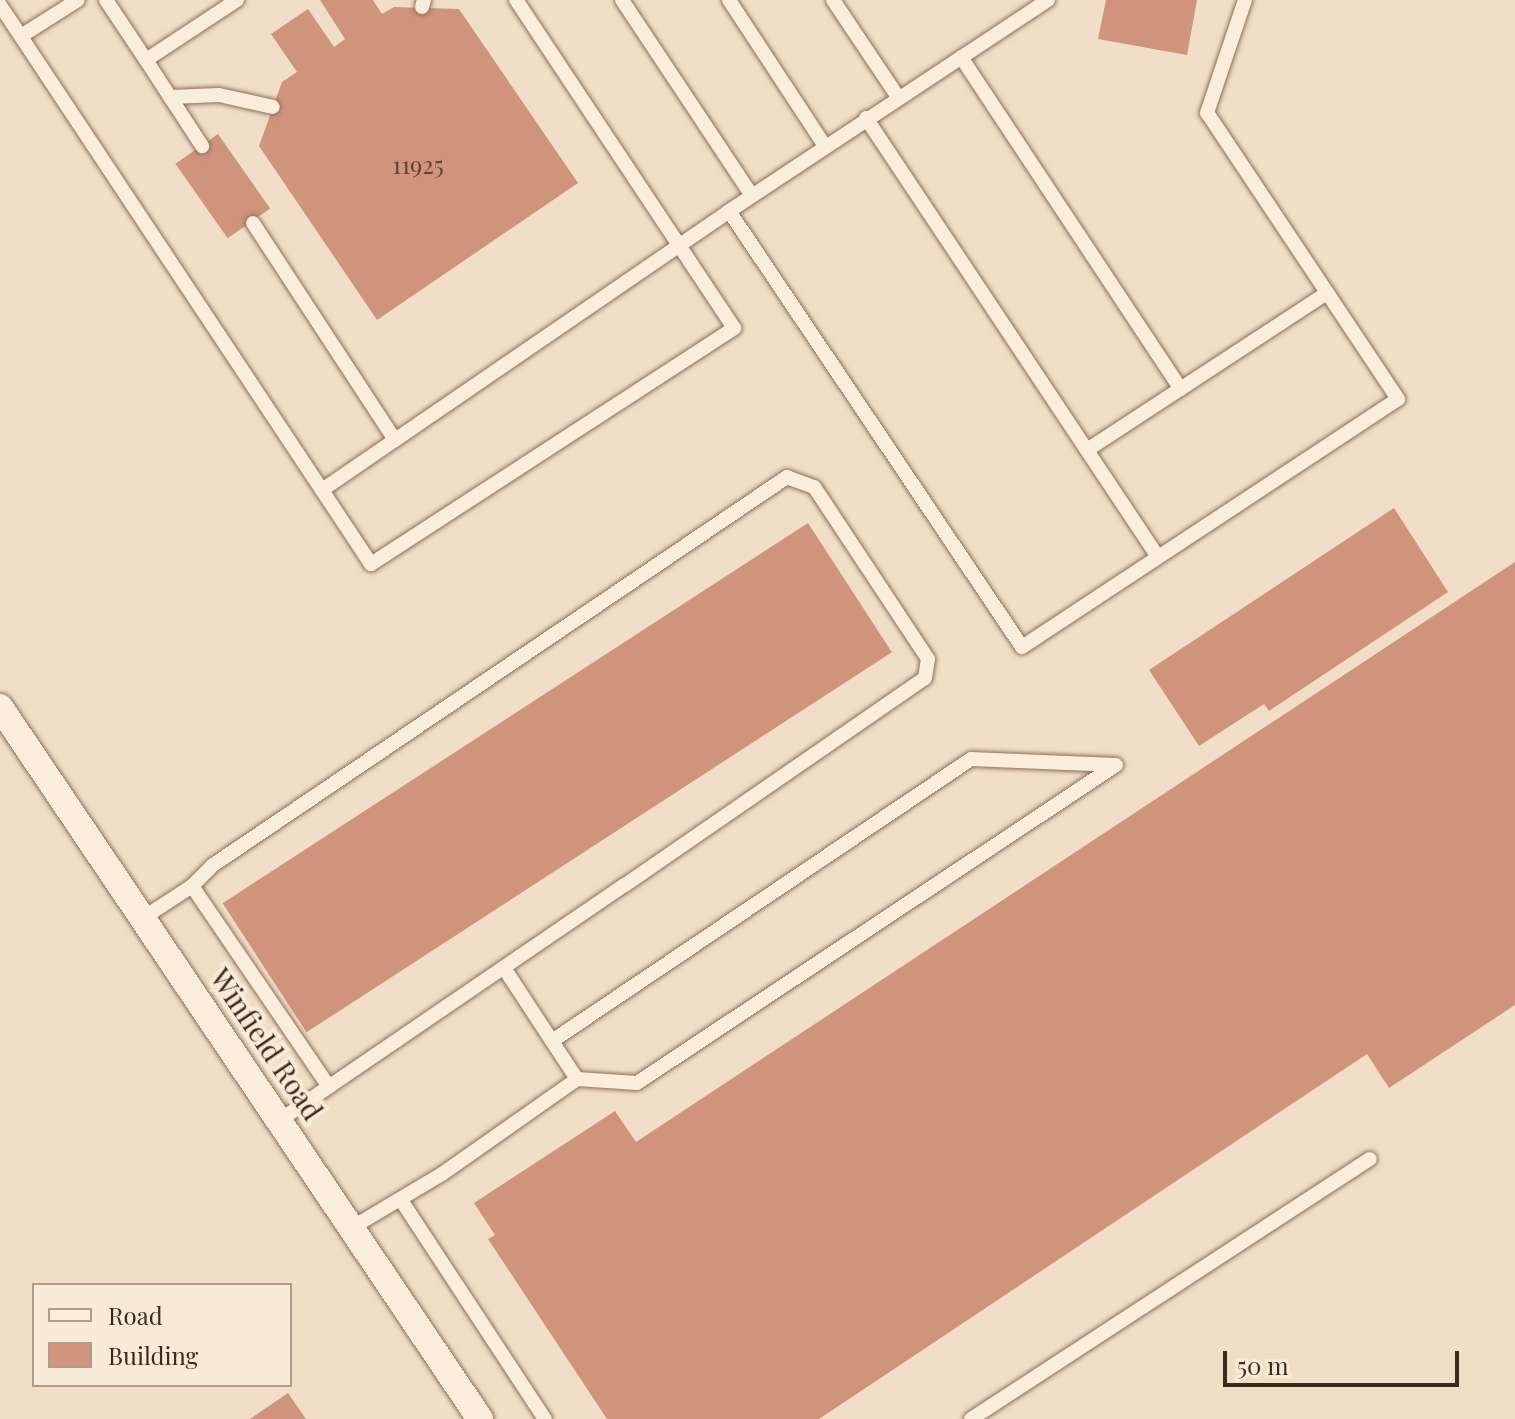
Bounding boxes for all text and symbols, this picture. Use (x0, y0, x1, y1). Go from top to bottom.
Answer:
house number: 11925 (392, 151, 444, 179)
street label: Winfield Road (204, 962, 330, 1126)
legend (32, 1283, 292, 1387)
text: Road (108, 1299, 163, 1331)
scale bar (1227, 1335, 1463, 1385)
text: Building (108, 1339, 198, 1371)
text: 50 m (1237, 1349, 1289, 1381)

